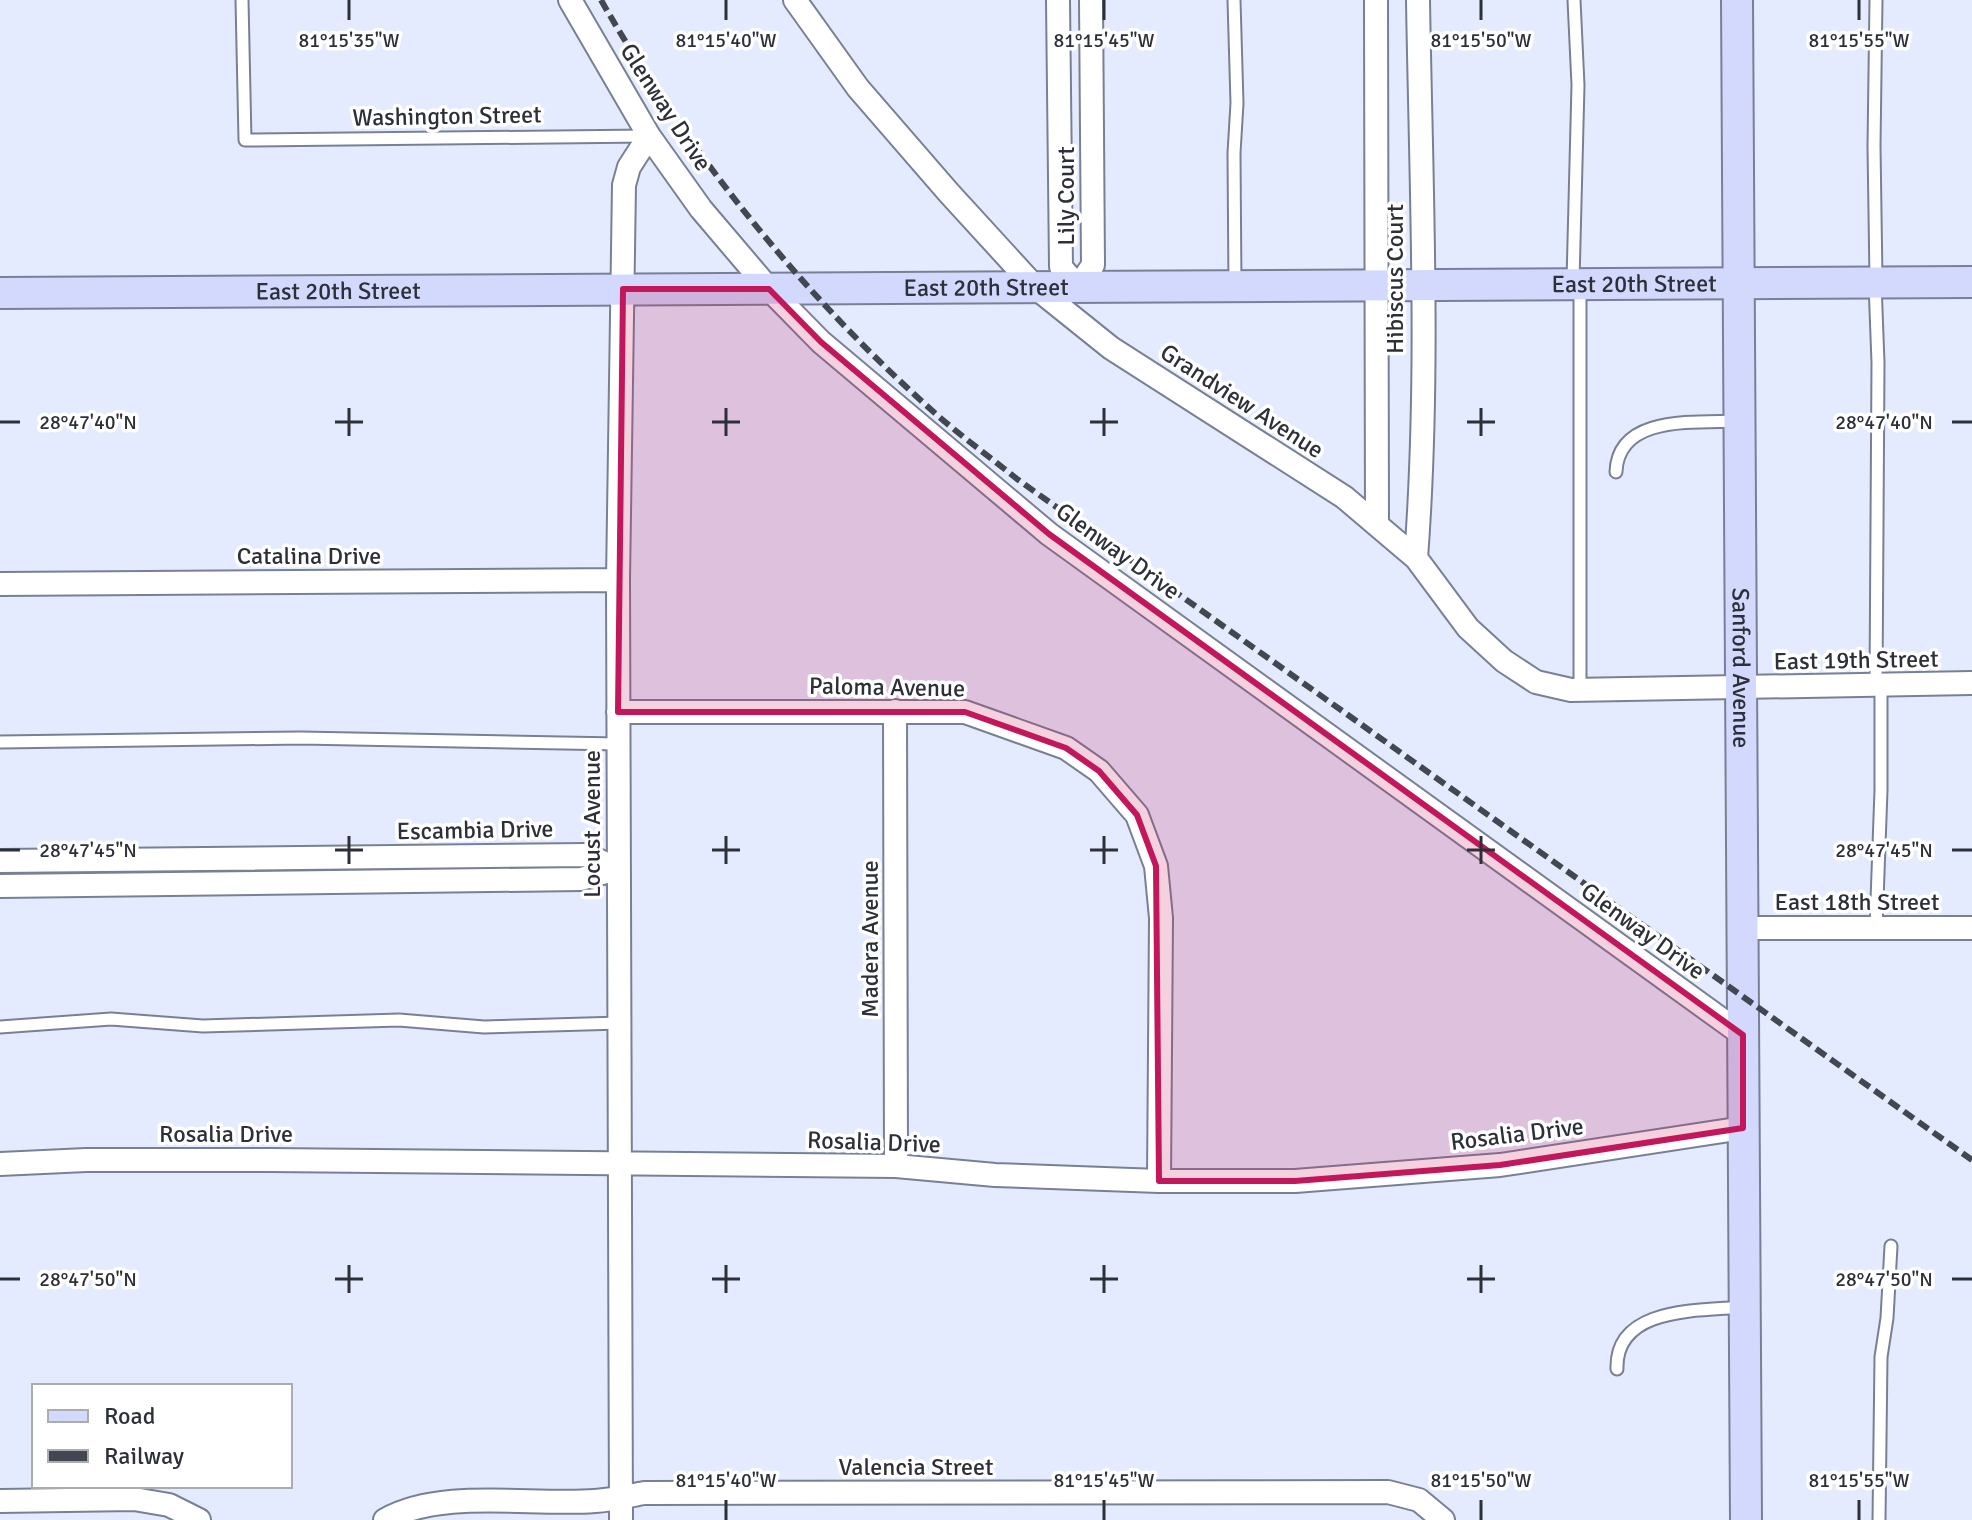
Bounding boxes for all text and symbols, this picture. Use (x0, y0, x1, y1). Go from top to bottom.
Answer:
text: 81°15'35"W (298, 28, 400, 53)
text: 81°15'40"W (675, 28, 777, 53)
text: 81°15'45"W (1053, 28, 1155, 53)
text: 81°15'50"W (1430, 28, 1532, 53)
text: 81°15'55"W (1808, 28, 1910, 53)
street label: Glenway Drive (614, 38, 718, 176)
street label: Washington Street (352, 99, 542, 133)
street label: Lily Court (1051, 146, 1081, 246)
street label: Hibiscus Court (1380, 204, 1410, 354)
street label: East 20th Street (1551, 268, 1717, 299)
street label: East 20th Street (903, 272, 1069, 303)
street label: East 20th Street (255, 276, 421, 307)
street label: Grandview Avenue (1155, 337, 1329, 465)
text: 28°47'40"N (39, 410, 137, 435)
text: 28°47'40"N (1835, 410, 1933, 435)
street label: Glenway Drive (1050, 496, 1186, 606)
street label: Catalina Drive (237, 541, 381, 571)
street label: Sanford Avenue (1725, 588, 1756, 748)
street label: East 19th Street (1773, 644, 1939, 676)
street label: Paloma Avenue (809, 671, 965, 703)
street label: Locust Avenue (577, 750, 607, 898)
street label: Escambia Drive (396, 814, 554, 846)
text: 28°47'45"N (39, 838, 137, 863)
text: 28°47'45"N (1835, 838, 1933, 863)
street label: Madera Avenue (855, 860, 885, 1018)
street label: Glenway Drive (1575, 876, 1711, 986)
street label: East 18th Street (1775, 887, 1939, 917)
street label: Rosalia Drive (1449, 1111, 1585, 1157)
street label: Rosalia Drive (159, 1119, 293, 1149)
street label: Rosalia Drive (807, 1125, 941, 1159)
text: 28°47'50"N (39, 1267, 137, 1292)
text: 28°47'50"N (1835, 1267, 1933, 1292)
legend (32, 1384, 292, 1488)
text: Road (104, 1401, 155, 1431)
text: Railway (104, 1441, 184, 1471)
street label: Valencia Street (839, 1452, 993, 1482)
text: 81°15'40"W (675, 1468, 777, 1493)
text: 81°15'45"W (1053, 1468, 1155, 1493)
text: 81°15'50"W (1430, 1468, 1532, 1493)
text: 81°15'55"W (1808, 1468, 1910, 1493)

